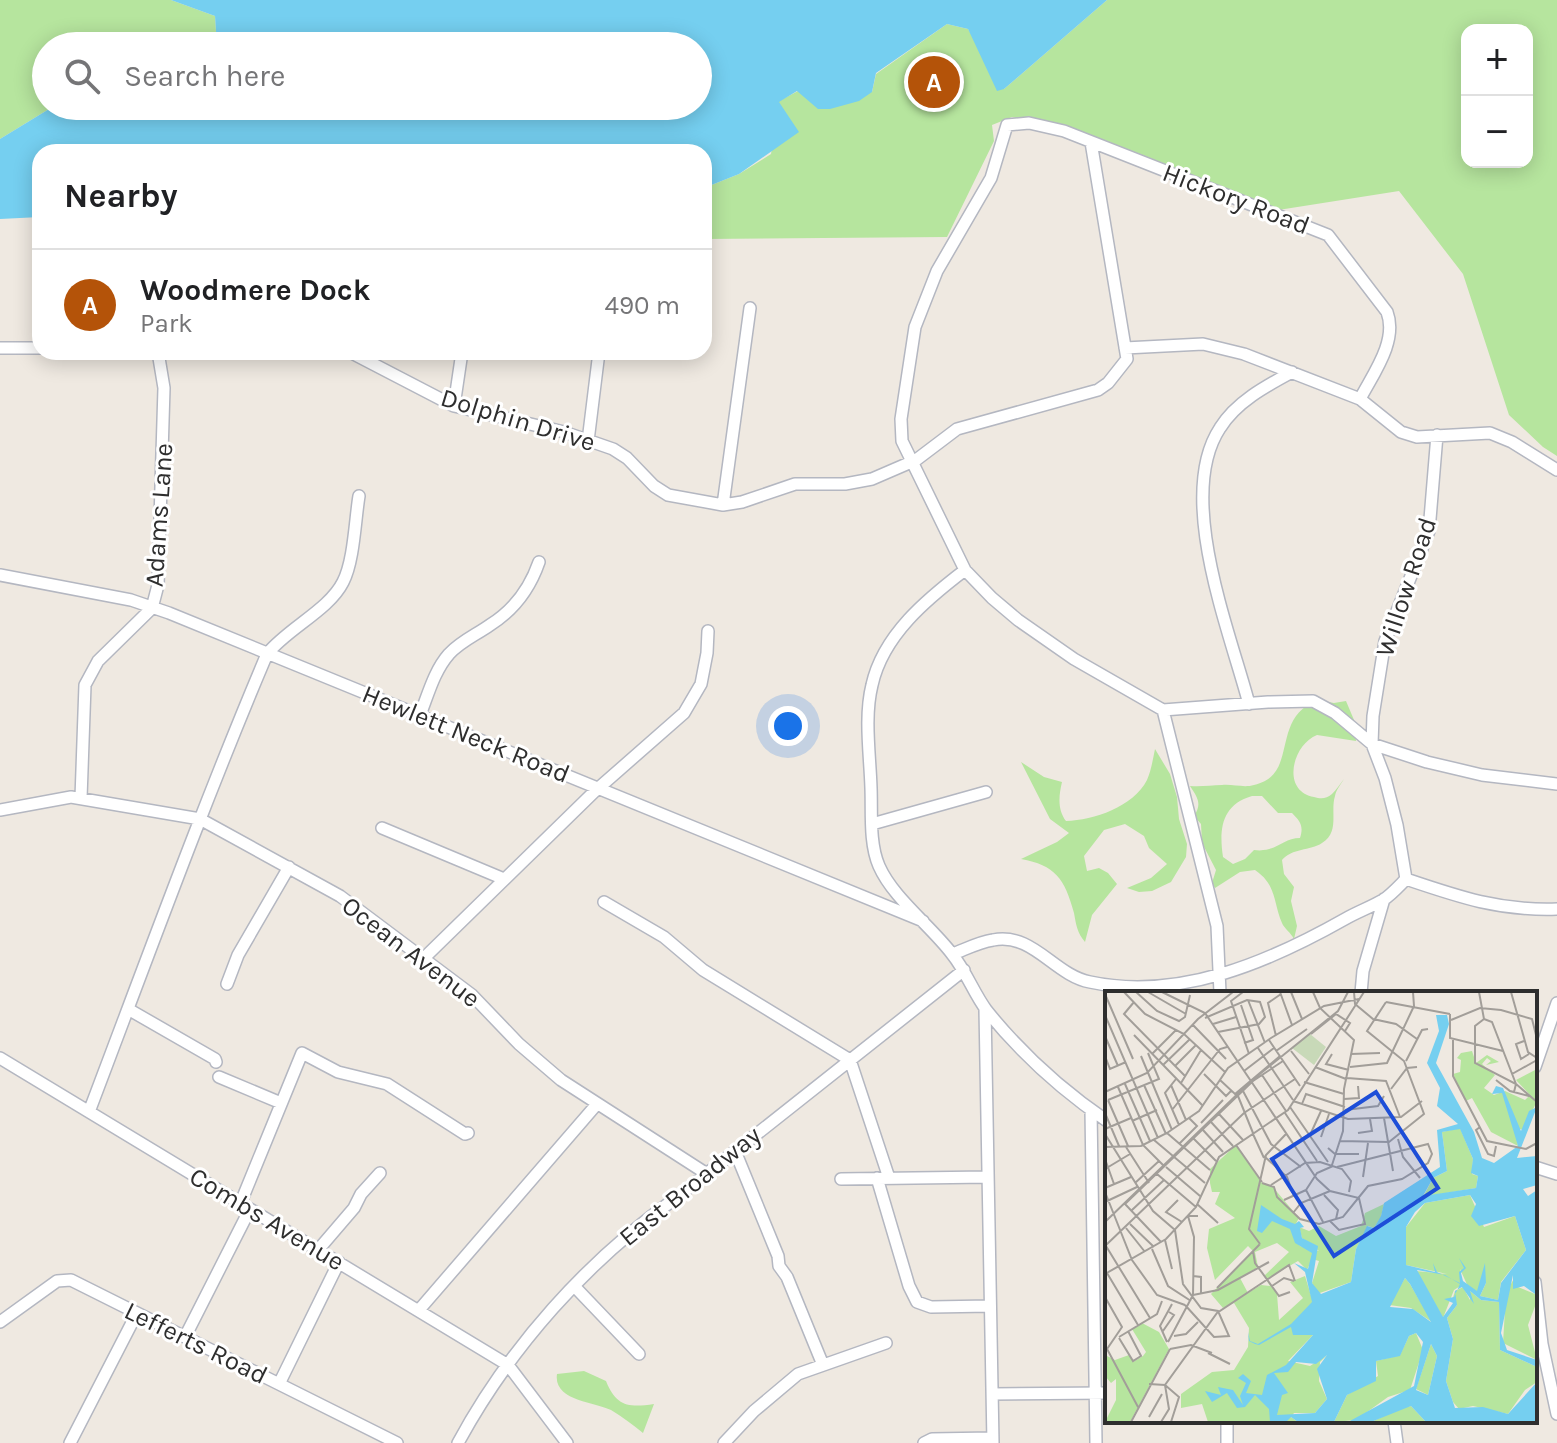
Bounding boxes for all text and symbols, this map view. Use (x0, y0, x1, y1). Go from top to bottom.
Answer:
map controls (1461, 24, 1533, 168)
button: + (1461, 24, 1533, 96)
search box (32, 32, 712, 120)
pin: A (908, 52, 960, 112)
icon: search (60, 54, 104, 98)
text: Search here (124, 58, 285, 94)
button: − (1461, 96, 1533, 168)
street label: Hickory Road (1158, 157, 1314, 241)
text: Nearby (64, 176, 178, 216)
text: Woodmere Dock (140, 272, 370, 308)
text: A (82, 290, 98, 321)
text: 490 m (604, 290, 680, 321)
text: Park (140, 308, 193, 339)
street label: Dolphin Drive (437, 382, 599, 458)
street label: Adams Lane (139, 442, 179, 588)
street label: Willow Road (1369, 513, 1443, 661)
street label: Hewlett Neck Road (358, 678, 574, 790)
your location (768, 706, 808, 746)
street label: Ocean Avenue (336, 890, 486, 1014)
inset map (1105, 991, 1537, 1423)
street label: East Broadway (613, 1119, 767, 1253)
street label: Combs Avenue (184, 1161, 350, 1277)
street label: Lefferts Road (119, 1295, 273, 1391)

